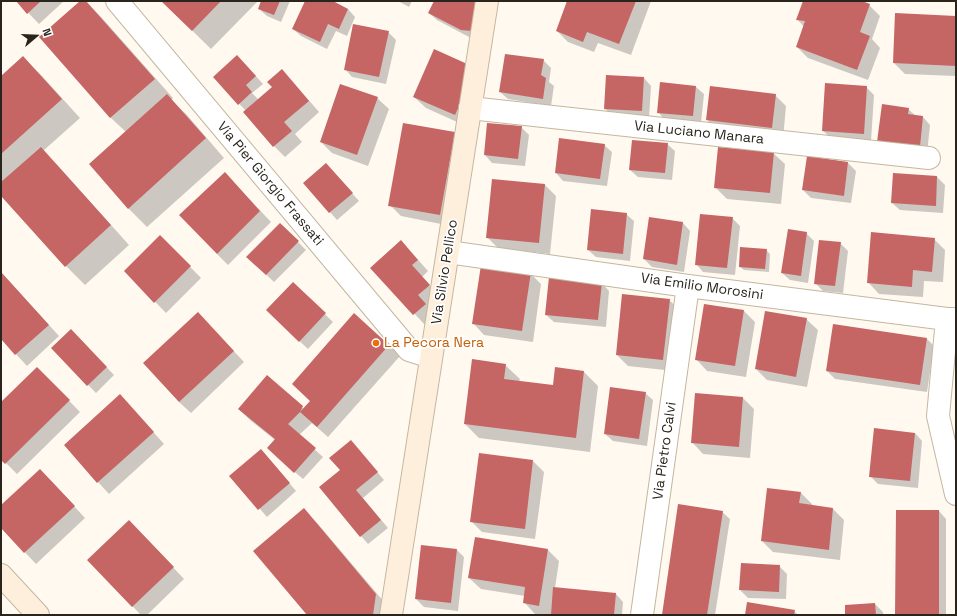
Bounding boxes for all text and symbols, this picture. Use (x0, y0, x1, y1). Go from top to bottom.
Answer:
north arrow (16, 16, 56, 56)
text: N (40, 26, 55, 38)
street label: Via Luciano Manara (633, 118, 765, 148)
street label: Via Pier Giorgio Frassati (213, 119, 327, 249)
street label: Via Silvio Pellico (428, 218, 462, 326)
street label: Via Emilio Morosini (640, 270, 764, 304)
place label: La Pecora Nera (384, 335, 484, 351)
marker: La Pecora Nera (371, 338, 381, 348)
street label: Via Pietro Calvi (650, 401, 680, 501)

